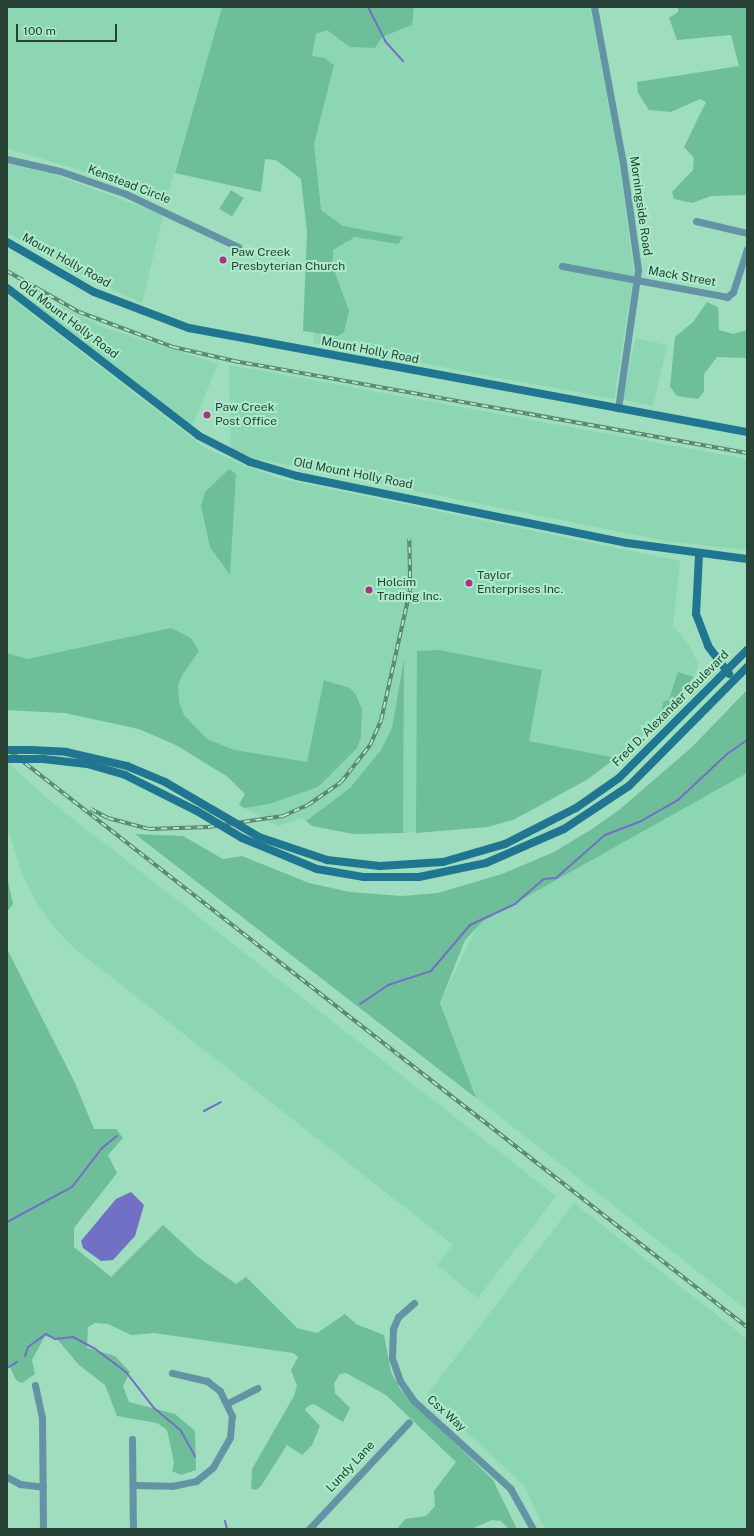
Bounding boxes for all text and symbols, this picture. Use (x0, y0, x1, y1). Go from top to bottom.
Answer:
scale bar (18, 16, 119, 42)
text: 100 m (23, 24, 56, 38)
street label: Morningside Road (626, 155, 654, 257)
street label: Kenstead Circle (85, 163, 173, 207)
street label: Mount Holly Road (19, 231, 113, 291)
place label: Paw Creek Presbyterian Church (231, 246, 345, 274)
marker: Paw Creek Presbyterian Church (218, 255, 228, 265)
street label: Mack Street (647, 264, 717, 290)
street label: Old Mount Holly Road (15, 278, 121, 362)
street label: Mount Holly Road (320, 334, 420, 368)
place label: Paw Creek Post Office (215, 401, 277, 429)
marker: Paw Creek Post Office (202, 410, 212, 420)
street label: Old Mount Holly Road (292, 455, 414, 493)
place label: Taylor Enterprises Inc. (477, 569, 563, 597)
place label: Holcim Trading Inc. (377, 576, 442, 604)
marker: Taylor Enterprises Inc. (464, 578, 474, 588)
marker: Holcim Trading Inc. (364, 585, 374, 595)
street label: Fred D. Alexander Boulevard (610, 648, 732, 770)
street label: Csx Way (423, 1393, 469, 1435)
street label: Lundy Lane (324, 1439, 378, 1495)

